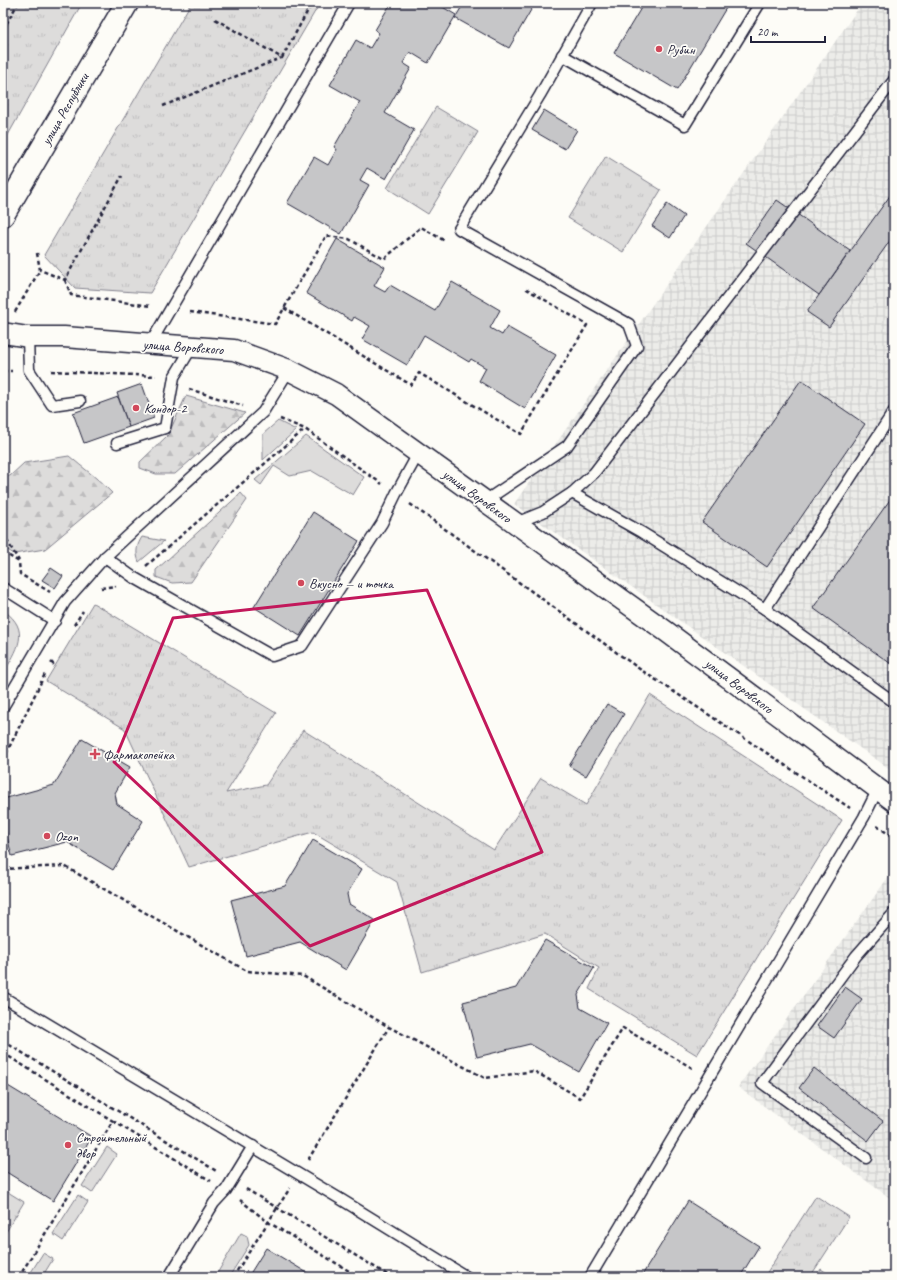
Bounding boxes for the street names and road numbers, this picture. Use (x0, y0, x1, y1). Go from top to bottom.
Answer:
street label: улица Республики (37, 69, 93, 149)
street label: улица Воровского (141, 336, 225, 358)
street label: улица Воровского (439, 465, 515, 527)
street label: улица Воровского (701, 654, 777, 718)

